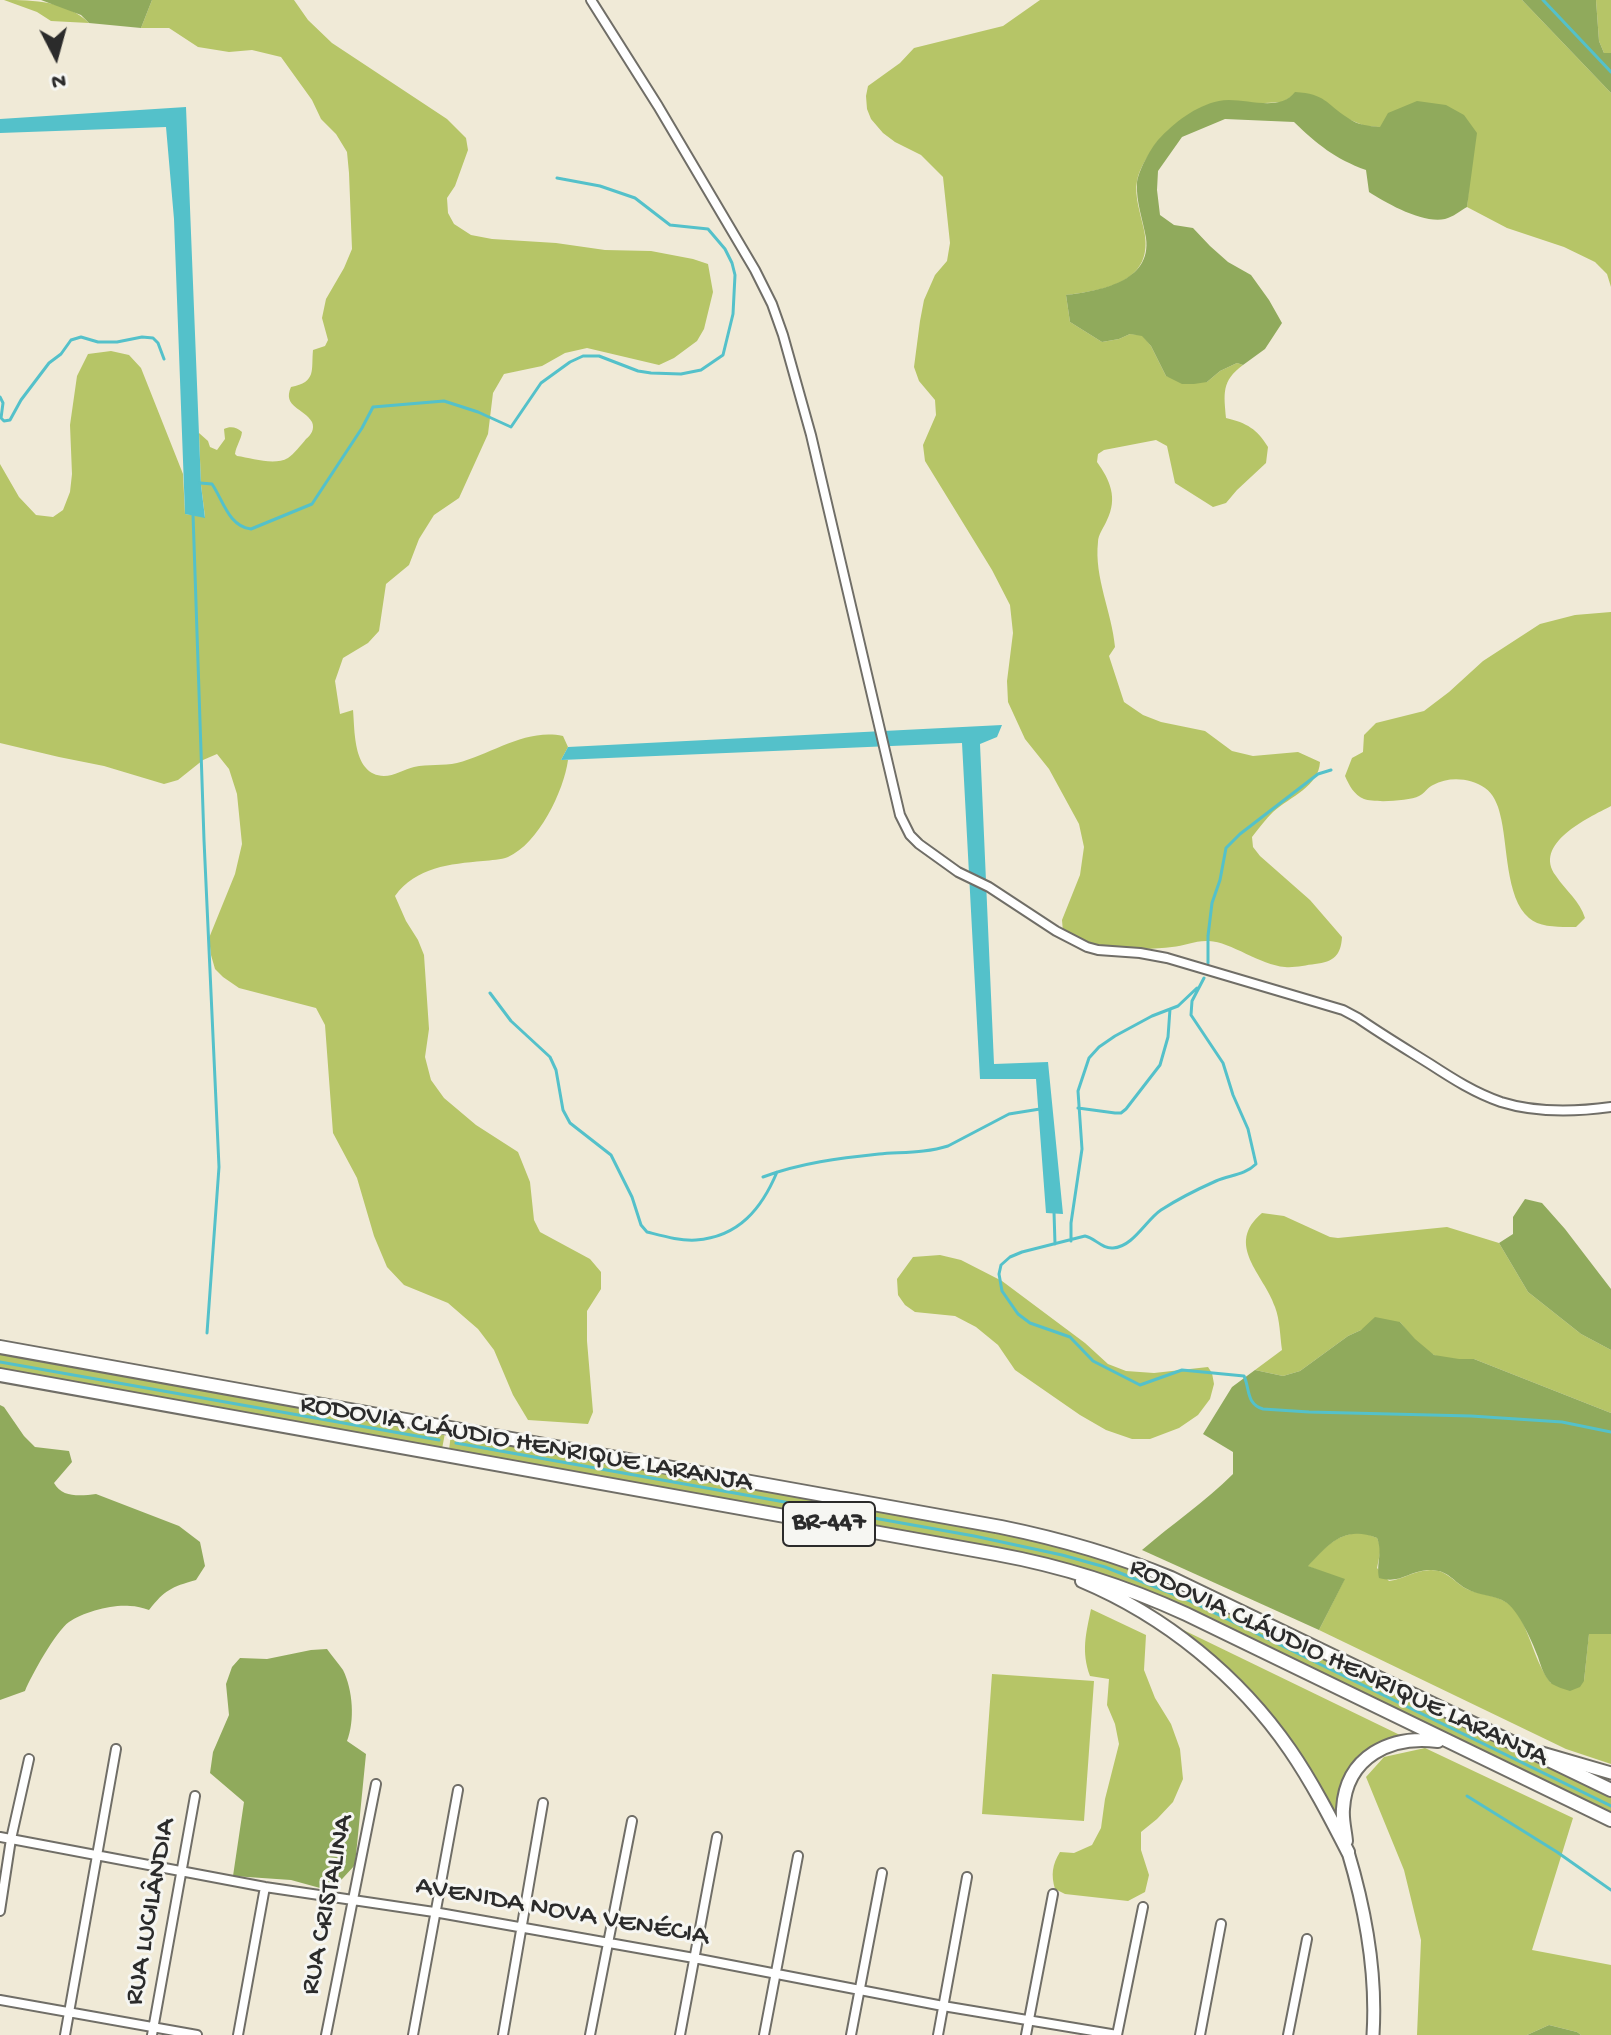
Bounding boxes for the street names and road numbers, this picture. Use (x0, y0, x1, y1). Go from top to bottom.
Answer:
street label: RODOVIA CLÁUDIO HENRIQUE LARANJA (297, 1389, 755, 1501)
road number: BR-447 (783, 1502, 875, 1546)
street label: RODOVIA CLÁUDIO HENRIQUE LARANJA (1123, 1552, 1553, 1776)
street label: RUA CRISTALINA (295, 1812, 363, 1998)
street label: RUA LUCILÂNDIA (119, 1816, 185, 2008)
street label: AVENIDA NOVA VENÉCIA (413, 1871, 711, 1955)

